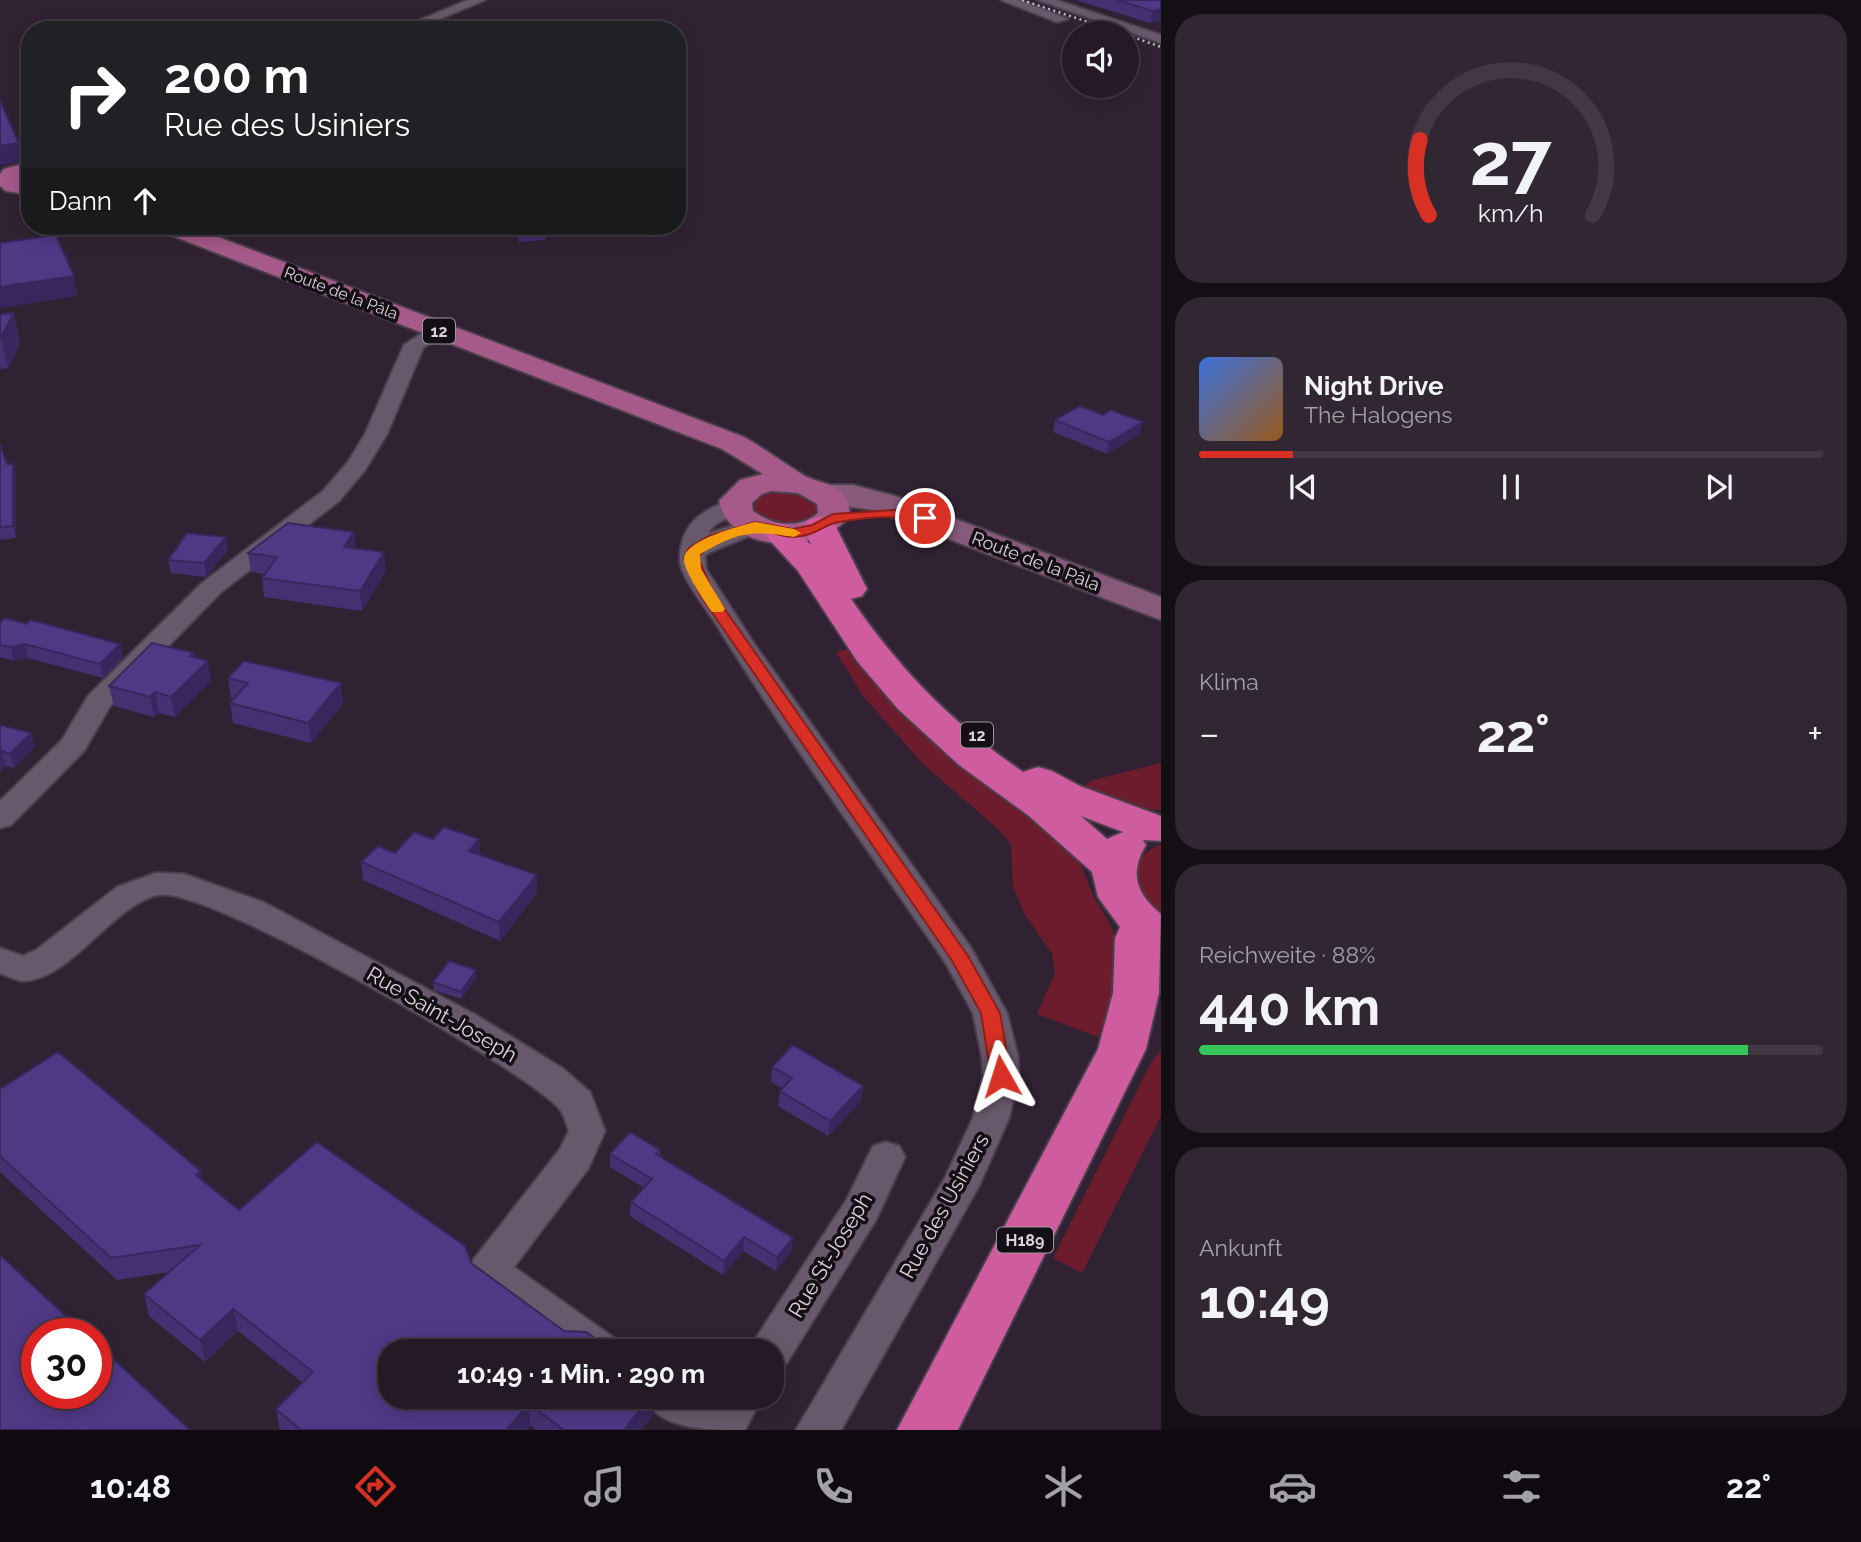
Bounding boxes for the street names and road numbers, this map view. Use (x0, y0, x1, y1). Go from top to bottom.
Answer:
street label: Route de la Pâla (282, 263, 400, 323)
road number: 12 (423, 318, 455, 344)
street label: Route de la Pâla (969, 527, 1103, 595)
road number: 12 (961, 722, 993, 748)
street label: Rue Saint-Joseph (362, 961, 522, 1067)
street label: Rue des Usiniers (894, 1129, 994, 1283)
street label: Rue St-Joseph (783, 1188, 877, 1322)
road number: H189 (997, 1228, 1053, 1252)

